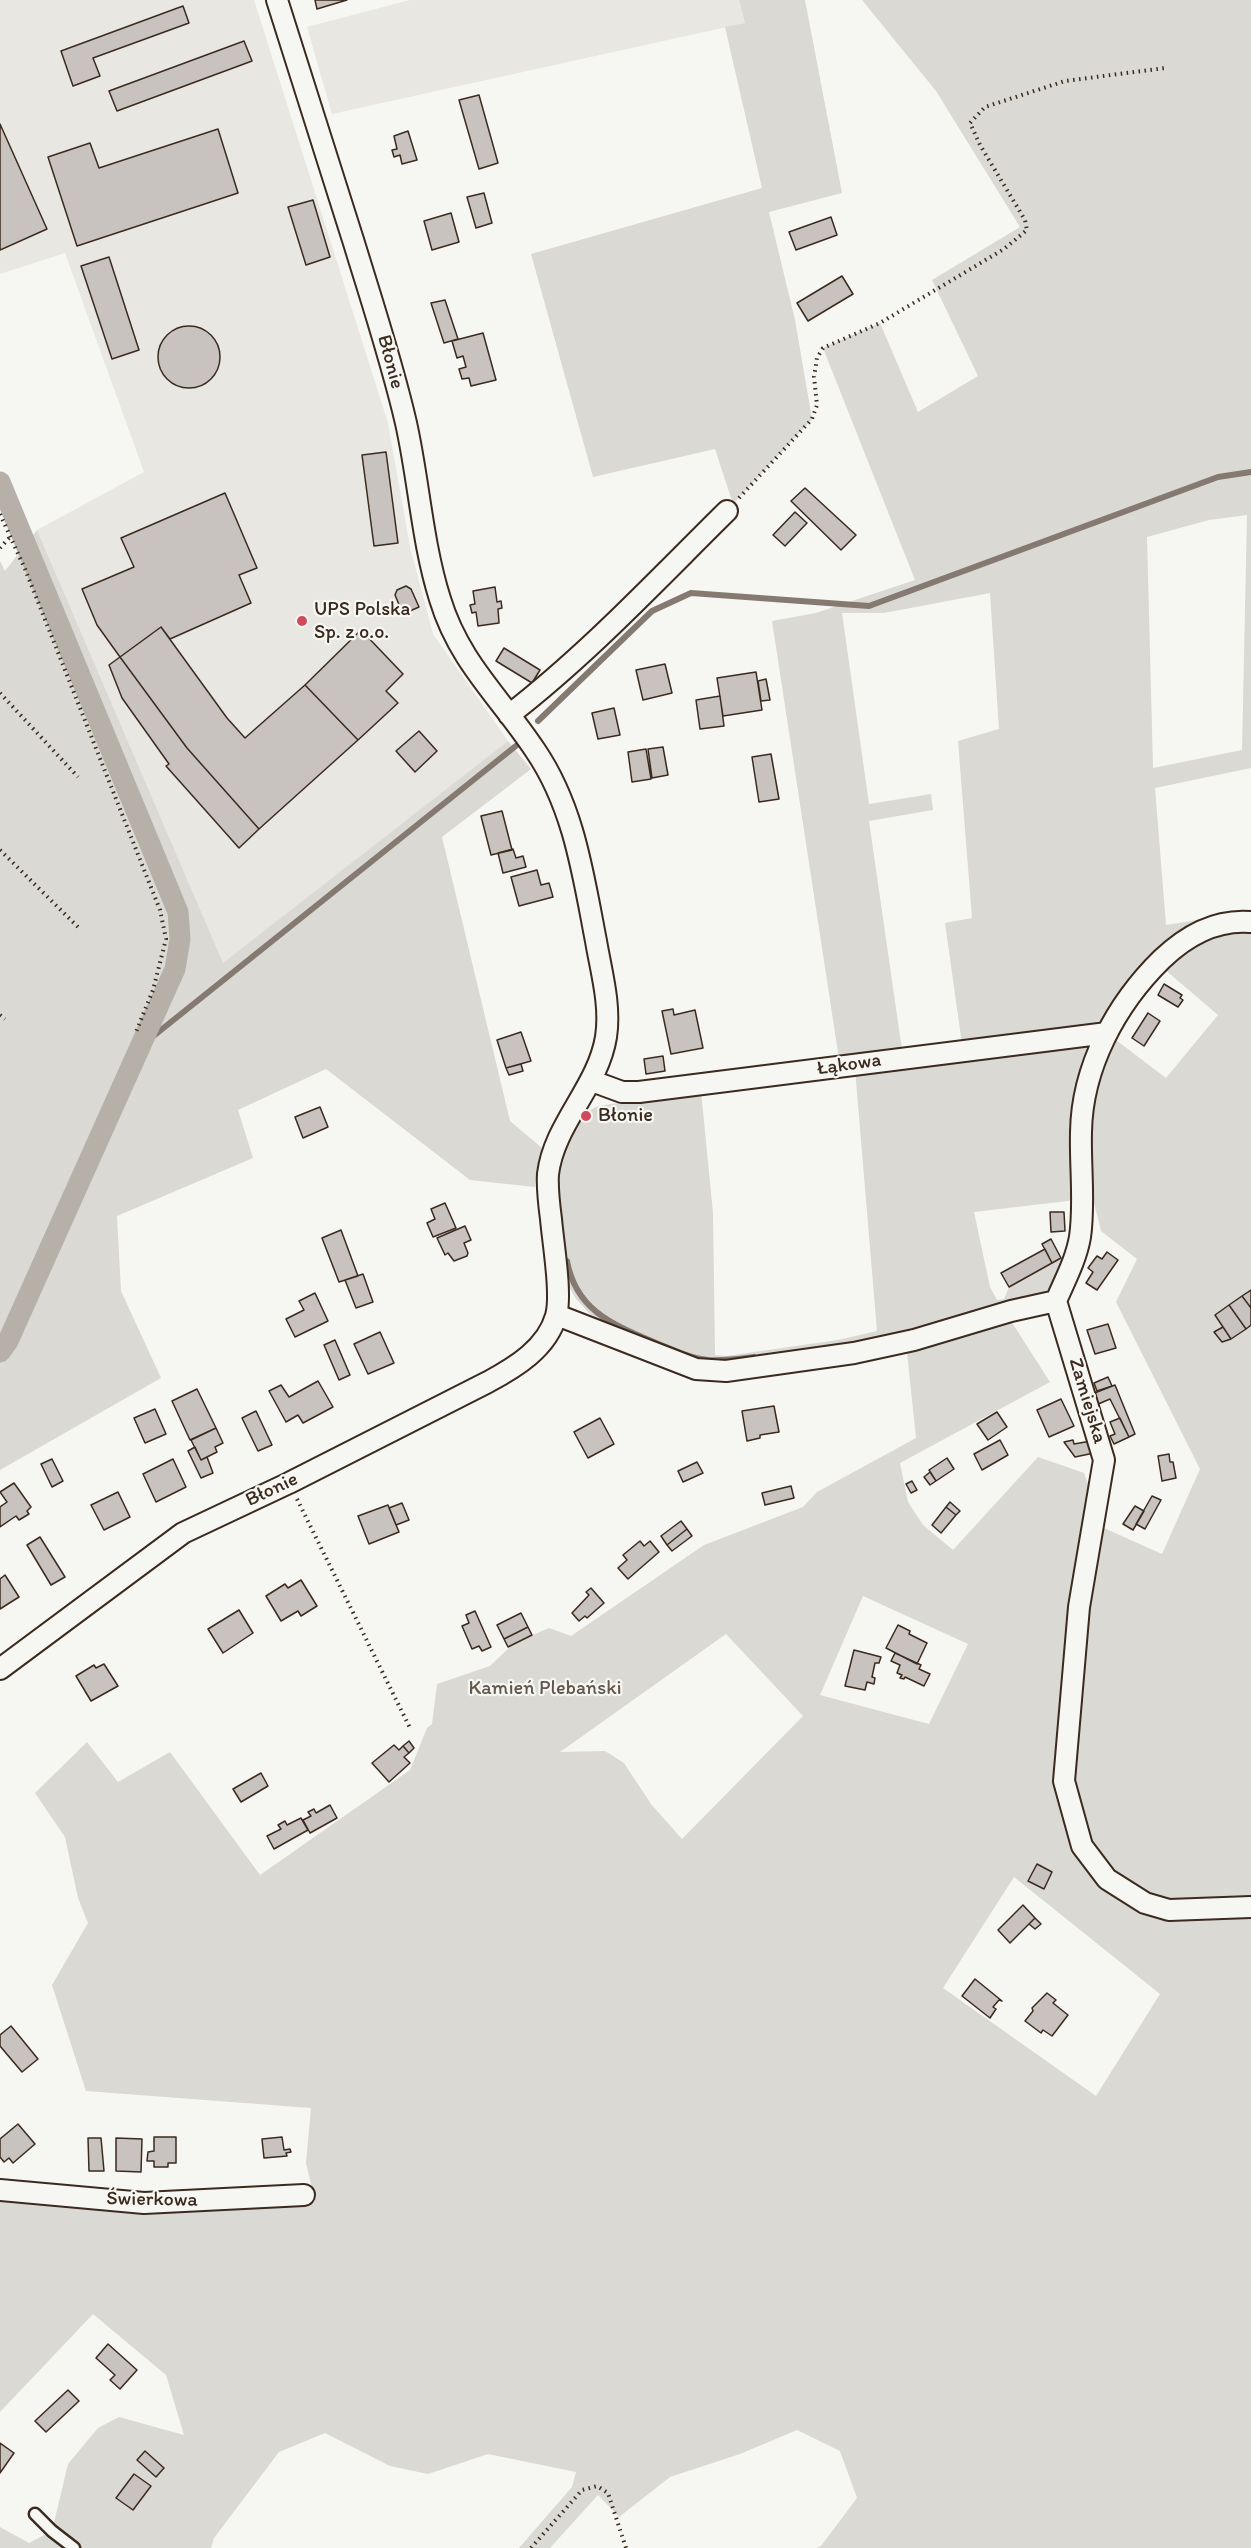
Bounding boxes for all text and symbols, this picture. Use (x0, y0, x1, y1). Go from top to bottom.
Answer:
street label: Błonie (371, 332, 409, 392)
place label: UPS Polska Sp. z o.o. (314, 598, 410, 645)
marker: UPS Polska Sp. z o.o. (295, 614, 309, 628)
street label: Łąkowa (815, 1049, 883, 1081)
place label: Błonie (598, 1104, 653, 1128)
marker: Błonie (579, 1109, 593, 1123)
street label: Zamiejska (1063, 1355, 1111, 1447)
street label: Błonie (242, 1468, 302, 1512)
park label: Kamień Plebański (468, 1677, 622, 1701)
street label: Świerkowa (106, 2187, 198, 2213)

